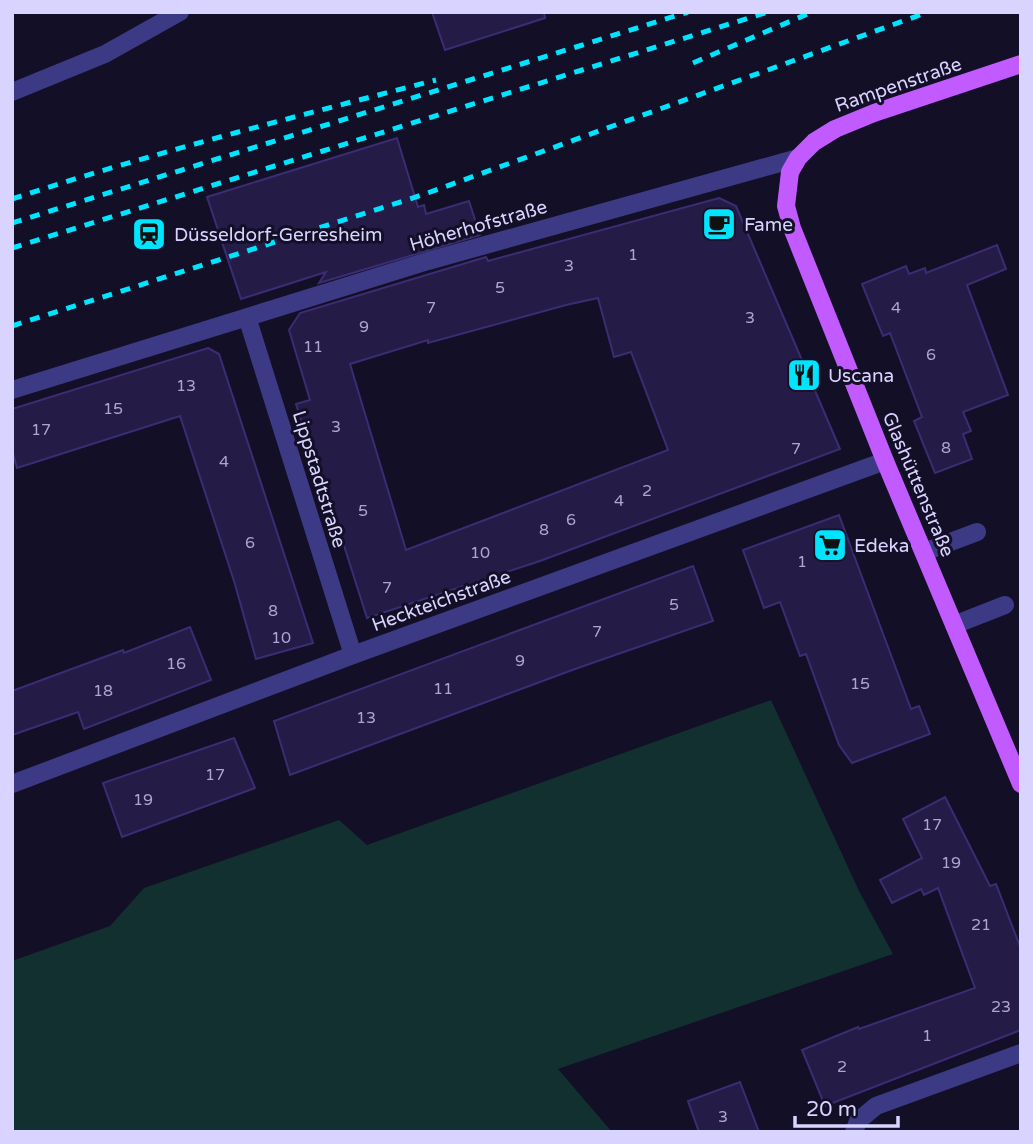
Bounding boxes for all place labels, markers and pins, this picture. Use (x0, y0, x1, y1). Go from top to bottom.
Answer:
cafe icon: Fame (700, 205, 738, 243)
place label: Fame (744, 214, 793, 236)
station icon: Düsseldorf-Gerresheim (130, 215, 168, 253)
place label: Düsseldorf-Gerresheim (174, 224, 382, 246)
restaurant icon: Uscana (785, 356, 823, 394)
place label: Uscana (828, 365, 894, 387)
supermarket icon: Edeka (811, 526, 849, 564)
place label: Edeka (854, 535, 909, 557)

